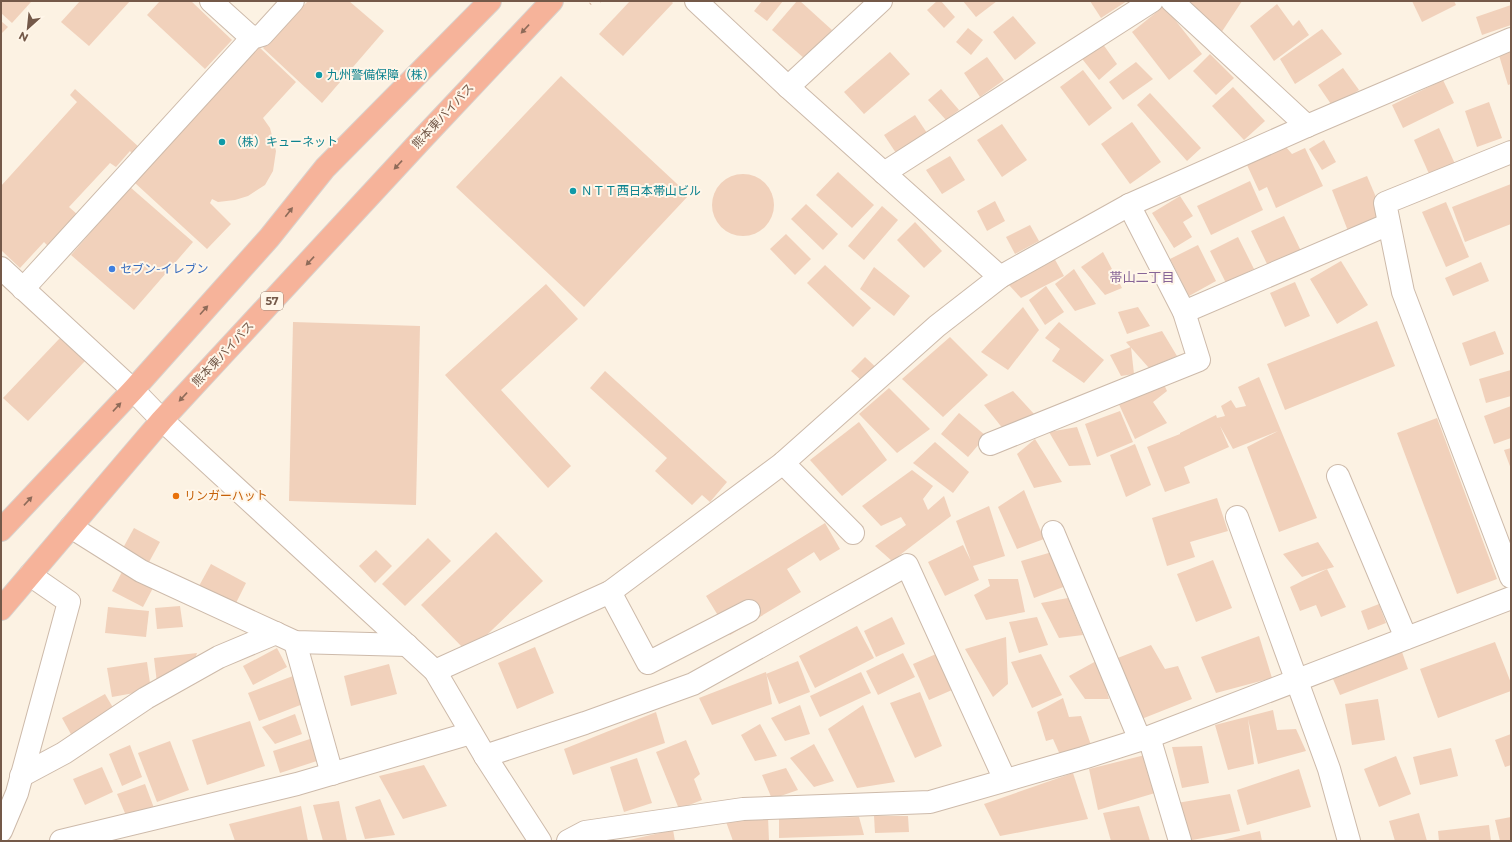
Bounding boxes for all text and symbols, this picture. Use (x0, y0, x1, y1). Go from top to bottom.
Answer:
north arrow (8, 8, 48, 48)
one-way arrow (521, 25, 530, 34)
text: N (16, 29, 31, 45)
place label: 九州警備保障（株） (327, 67, 435, 82)
marker: 九州警備保障（株） (314, 70, 324, 80)
street label: 熊本東バイパス (409, 80, 477, 151)
place label: （株）キューネット (230, 134, 338, 149)
marker: （株）キューネット (217, 137, 227, 147)
one-way arrow (393, 160, 403, 170)
place label: ＮＴＴ西日本帯山ビル (581, 183, 701, 198)
marker: ＮＴＴ西日本帯山ビル (568, 186, 578, 196)
one-way arrow (285, 207, 294, 218)
one-way arrow (305, 255, 314, 266)
place label: セブン-イレブン (120, 261, 209, 276)
marker: セブン-イレブン (107, 264, 117, 274)
district label: 帯山二丁目 (1109, 269, 1175, 285)
road number: 57 (261, 292, 283, 310)
one-way arrow (199, 306, 208, 315)
street label: 熊本東バイパス (189, 318, 257, 389)
one-way arrow (178, 392, 188, 402)
one-way arrow (112, 402, 122, 412)
place label: リンガーハット (184, 488, 268, 503)
marker: リンガーハット (171, 491, 181, 501)
one-way arrow (23, 497, 32, 506)

